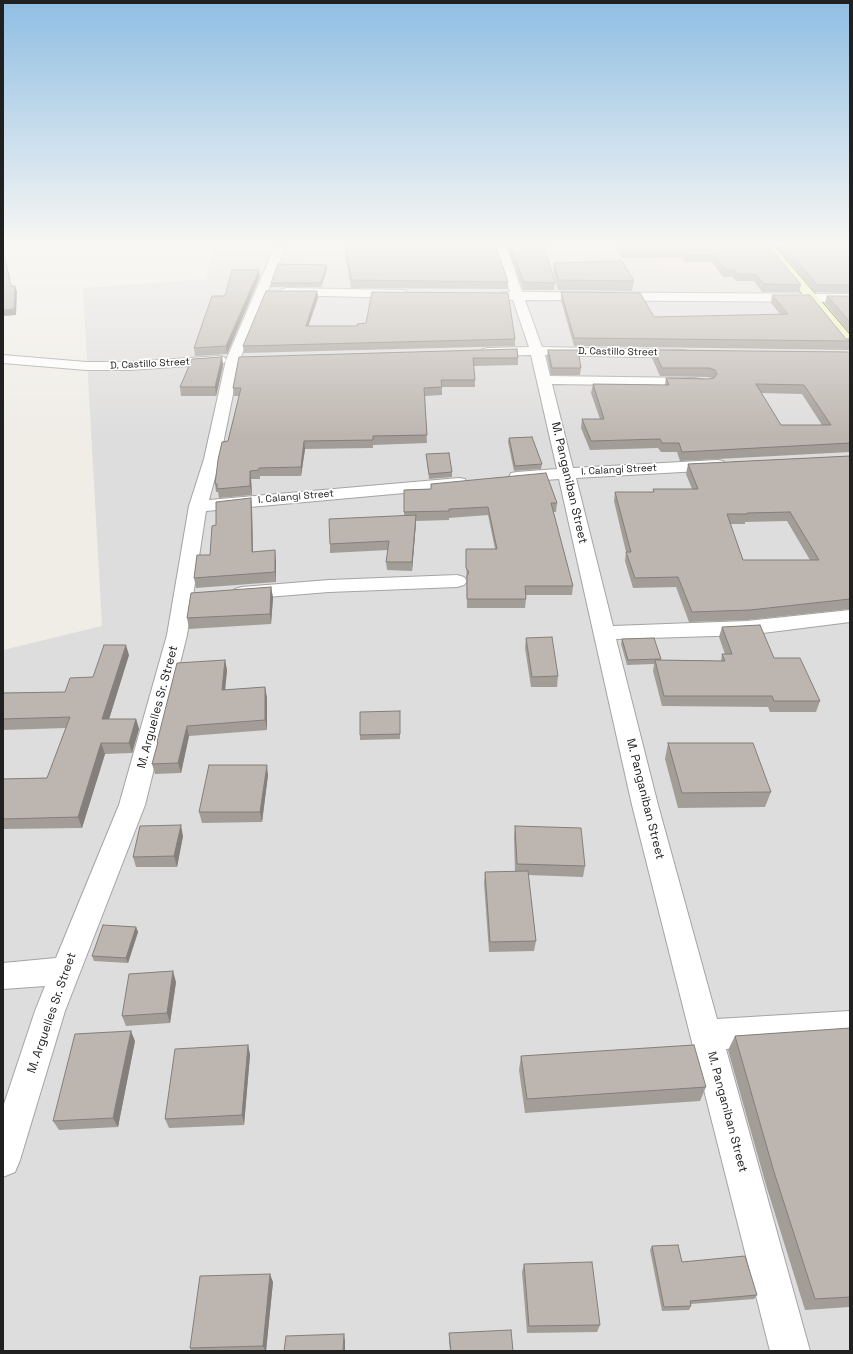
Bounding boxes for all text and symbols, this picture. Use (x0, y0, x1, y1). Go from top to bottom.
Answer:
street label: D. Castillo Street (578, 345, 658, 359)
street label: D. Castillo Street (110, 356, 190, 372)
street label: M. Panganiban Street (548, 421, 590, 545)
street label: I. Calangi Street (581, 462, 657, 478)
street label: I. Calangi Street (258, 488, 334, 506)
street label: M. Arguelles Sr. Street (135, 644, 181, 770)
street label: M. Panganiban Street (623, 737, 667, 861)
street label: M. Arguelles Sr. Street (25, 951, 79, 1075)
street label: M. Panganiban Street (704, 1050, 750, 1174)

